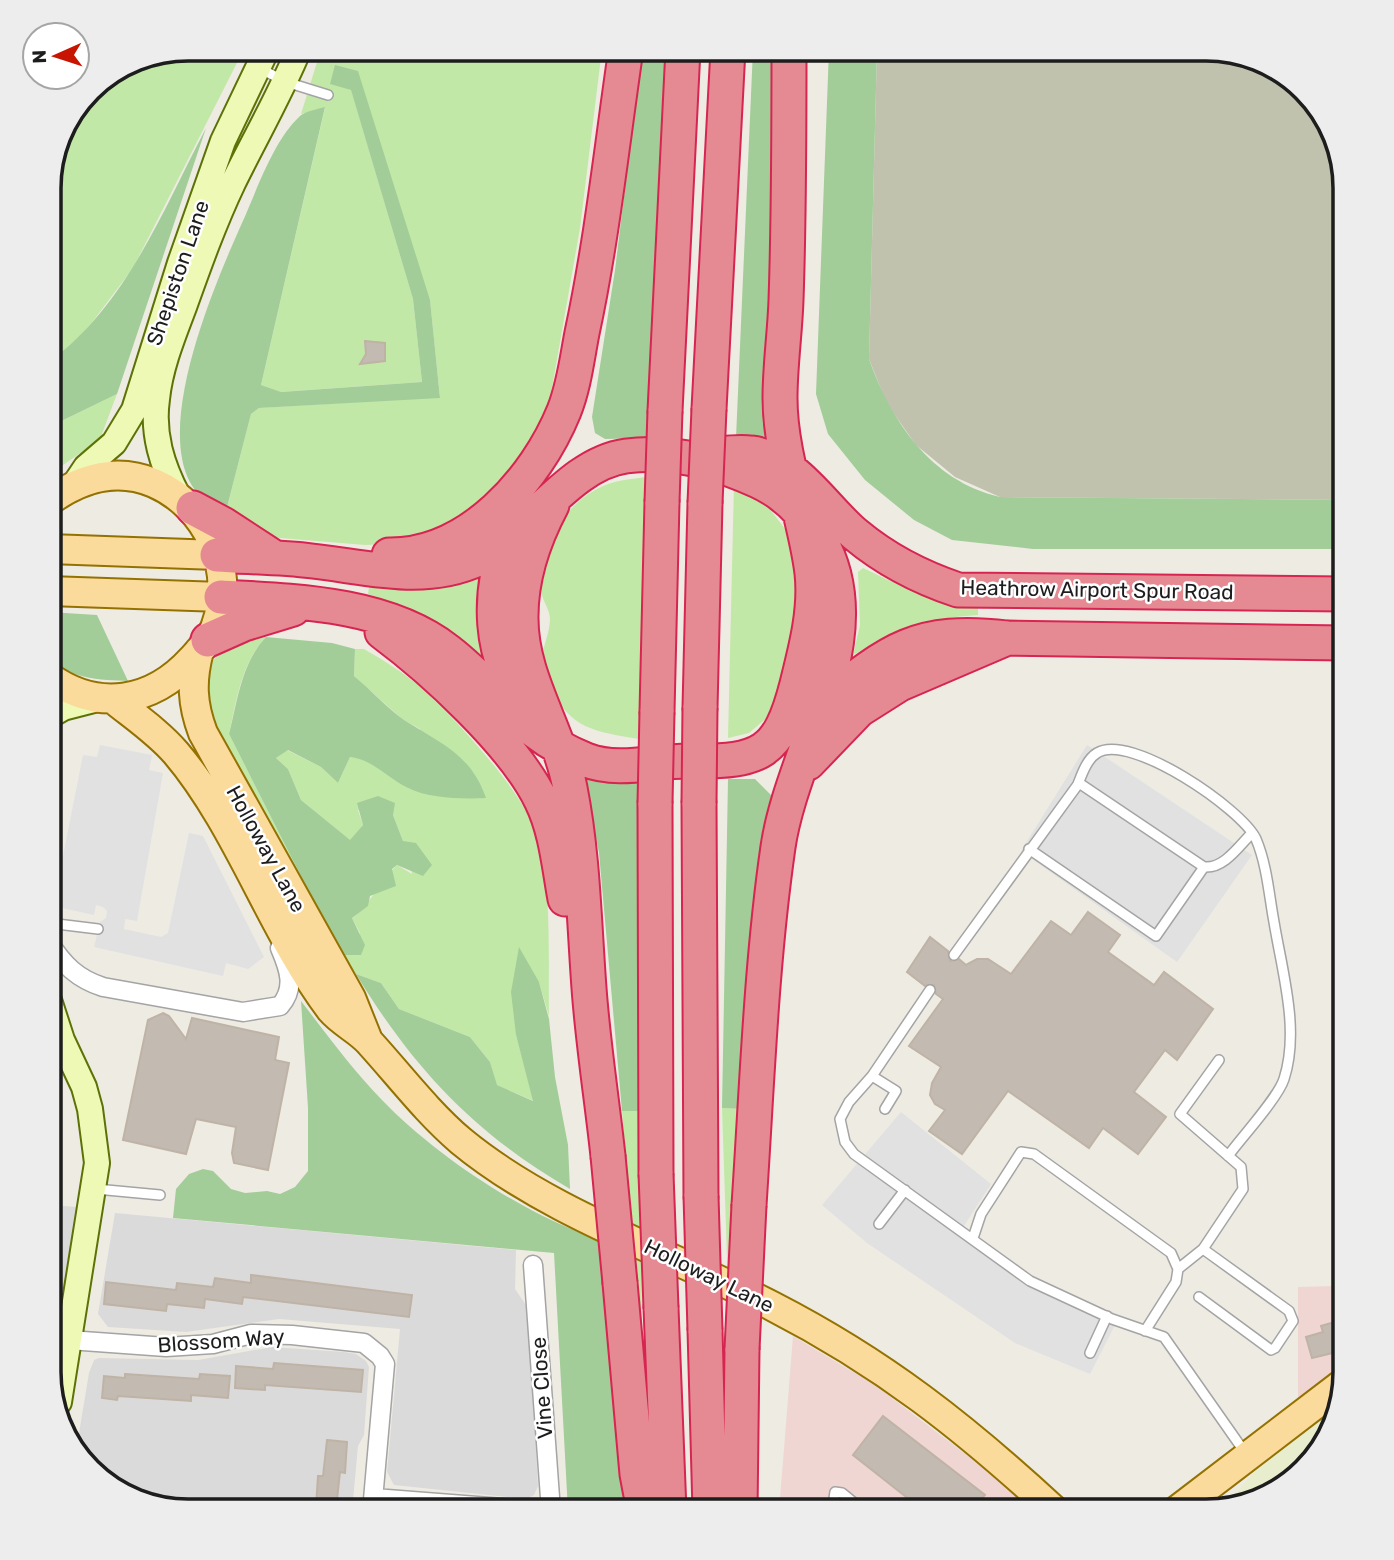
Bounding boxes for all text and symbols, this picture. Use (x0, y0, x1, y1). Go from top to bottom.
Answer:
north arrow (21, 21, 91, 91)
text: N (28, 49, 51, 64)
street label: Shepiston Lane (141, 197, 214, 349)
street label: Heathrow Airport Spur Road (960, 575, 1234, 604)
street label: Holloway Lane (221, 781, 312, 916)
street label: Holloway Lane (640, 1233, 778, 1318)
street label: Blossom Way (157, 1324, 286, 1357)
street label: Vine Close (525, 1336, 558, 1440)

